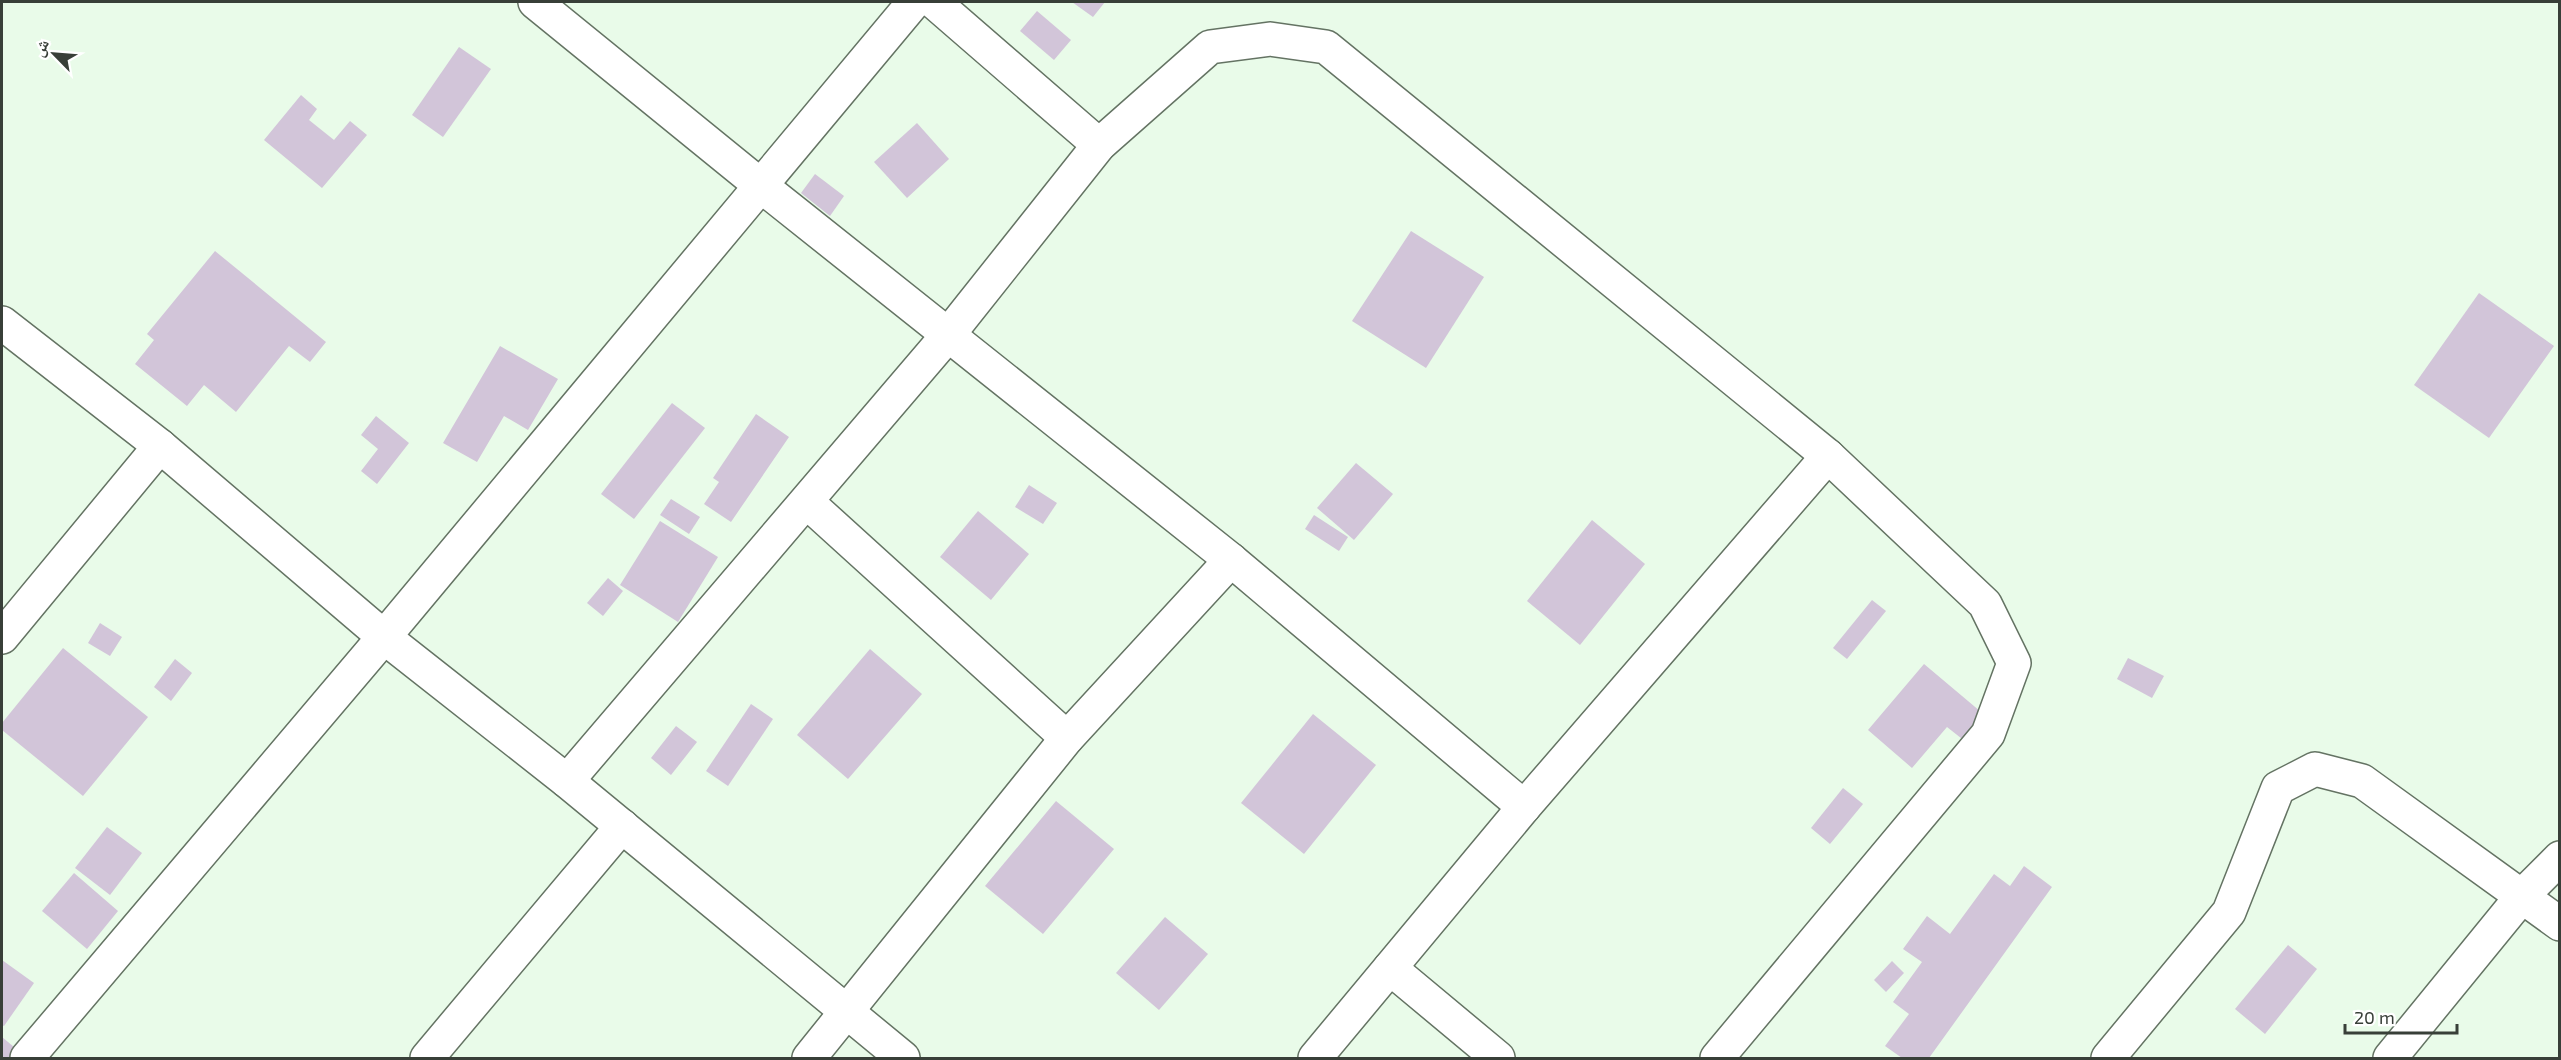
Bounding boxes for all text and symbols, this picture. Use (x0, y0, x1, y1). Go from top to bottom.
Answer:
north arrow (24, 24, 84, 84)
text: ش (28, 36, 53, 60)
scale bar (2345, 997, 2458, 1035)
text: 20 m (2354, 1006, 2395, 1028)

